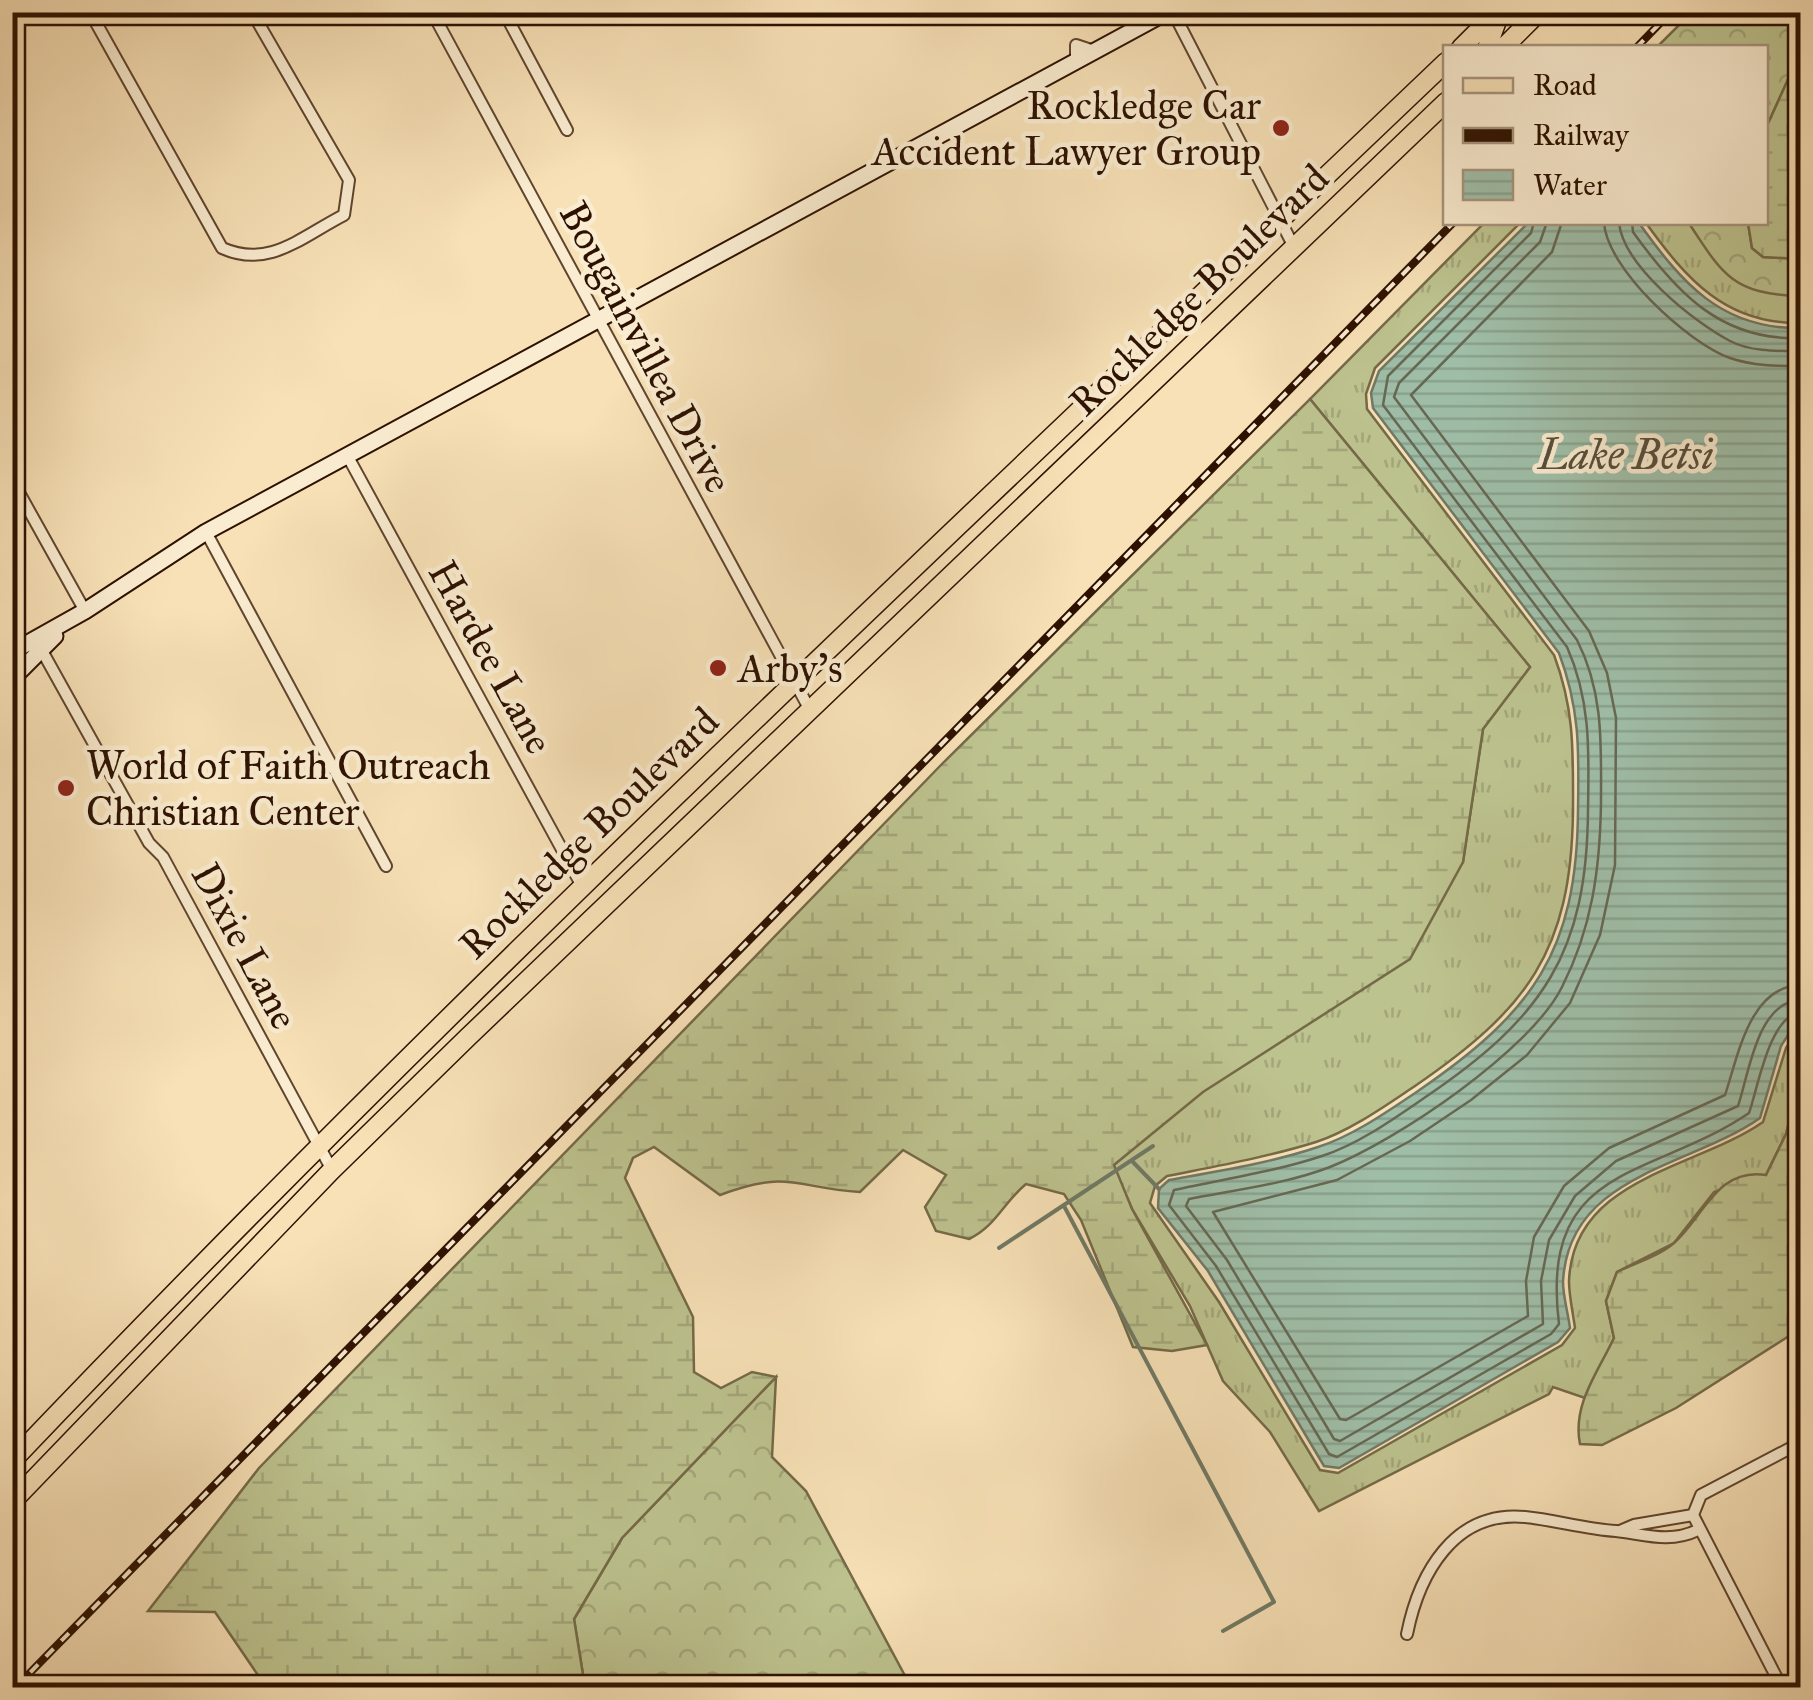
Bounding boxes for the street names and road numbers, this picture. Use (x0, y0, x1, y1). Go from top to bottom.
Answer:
street label: Rockledge Boulevard (1059, 154, 1339, 426)
street label: Bougainvillea Drive (549, 193, 743, 501)
street label: Hardee Lane (418, 552, 564, 762)
street label: Rockledge Boulevard (449, 697, 729, 969)
street label: Dixie Lane (181, 855, 309, 1037)

